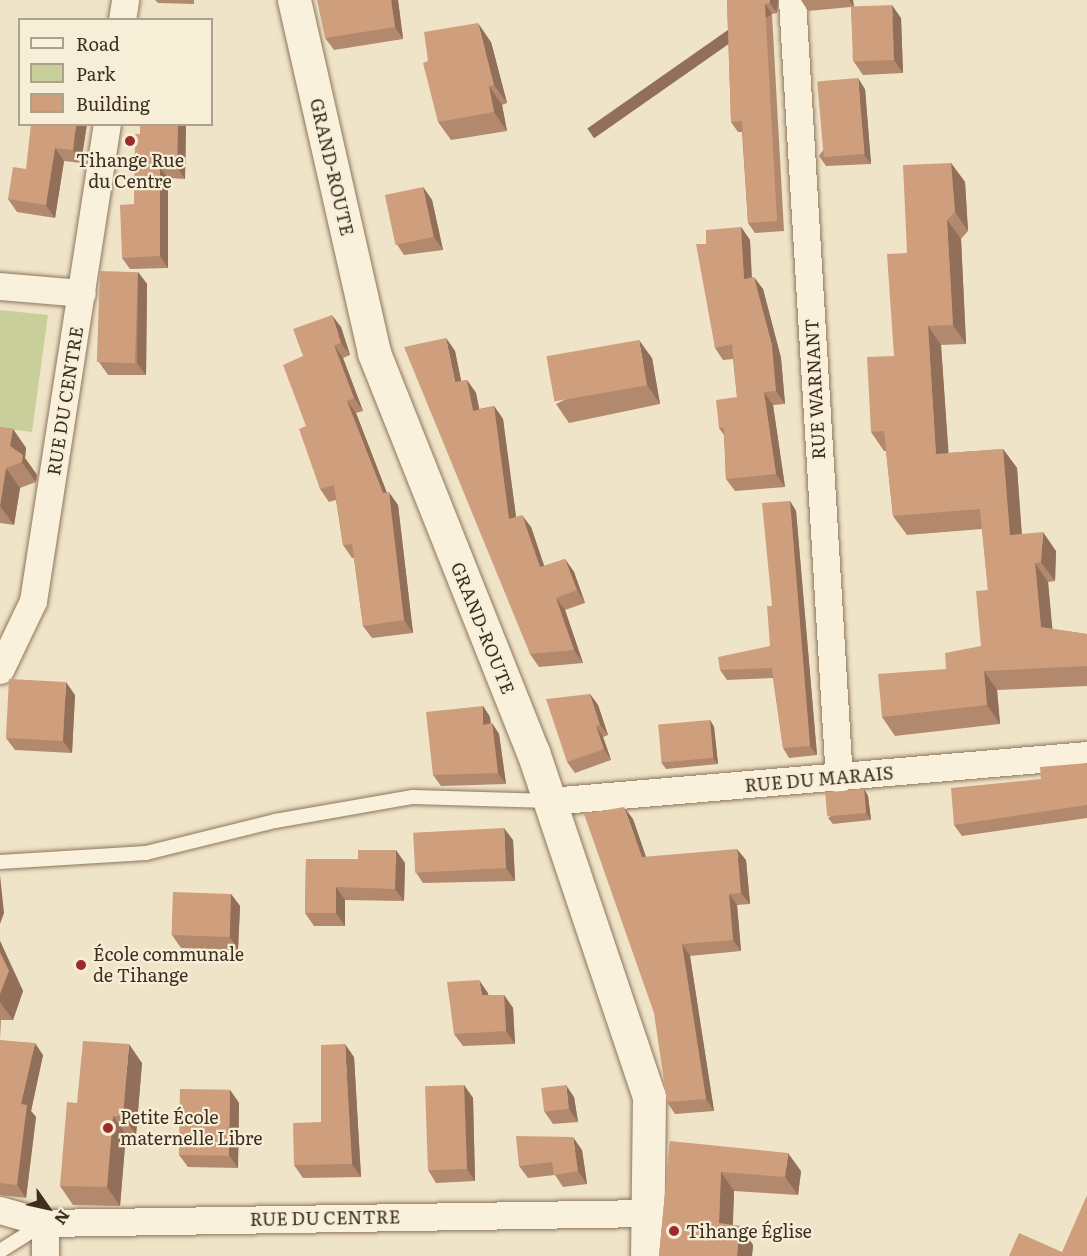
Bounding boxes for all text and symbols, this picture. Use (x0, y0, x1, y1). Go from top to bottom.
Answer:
legend (18, 18, 213, 126)
text: Road (76, 30, 120, 57)
text: Park (76, 60, 115, 87)
text: Building (76, 90, 150, 117)
street label: GRAND-ROUTE (306, 96, 358, 238)
marker: Tihange Rue du Centre (123, 134, 137, 148)
place label: Tihange Rue du Centre (76, 150, 184, 192)
street label: RUE WARNANT (801, 318, 829, 460)
street label: RUE DU CENTRE (43, 325, 87, 477)
street label: GRAND-ROUTE (447, 559, 519, 697)
street label: RUE DU MARAIS (744, 762, 894, 796)
place label: École communale de Tihange (93, 944, 244, 986)
marker: École communale de Tihange (74, 958, 88, 972)
place label: Petite École maternelle Libre (120, 1107, 263, 1150)
marker: Petite École maternelle Libre (101, 1121, 115, 1135)
north arrow (18, 1178, 78, 1238)
text: N (49, 1206, 77, 1230)
street label: RUE DU CENTRE (250, 1206, 400, 1230)
place label: Tihange Église (686, 1220, 812, 1242)
marker: Tihange Église (667, 1224, 681, 1238)

